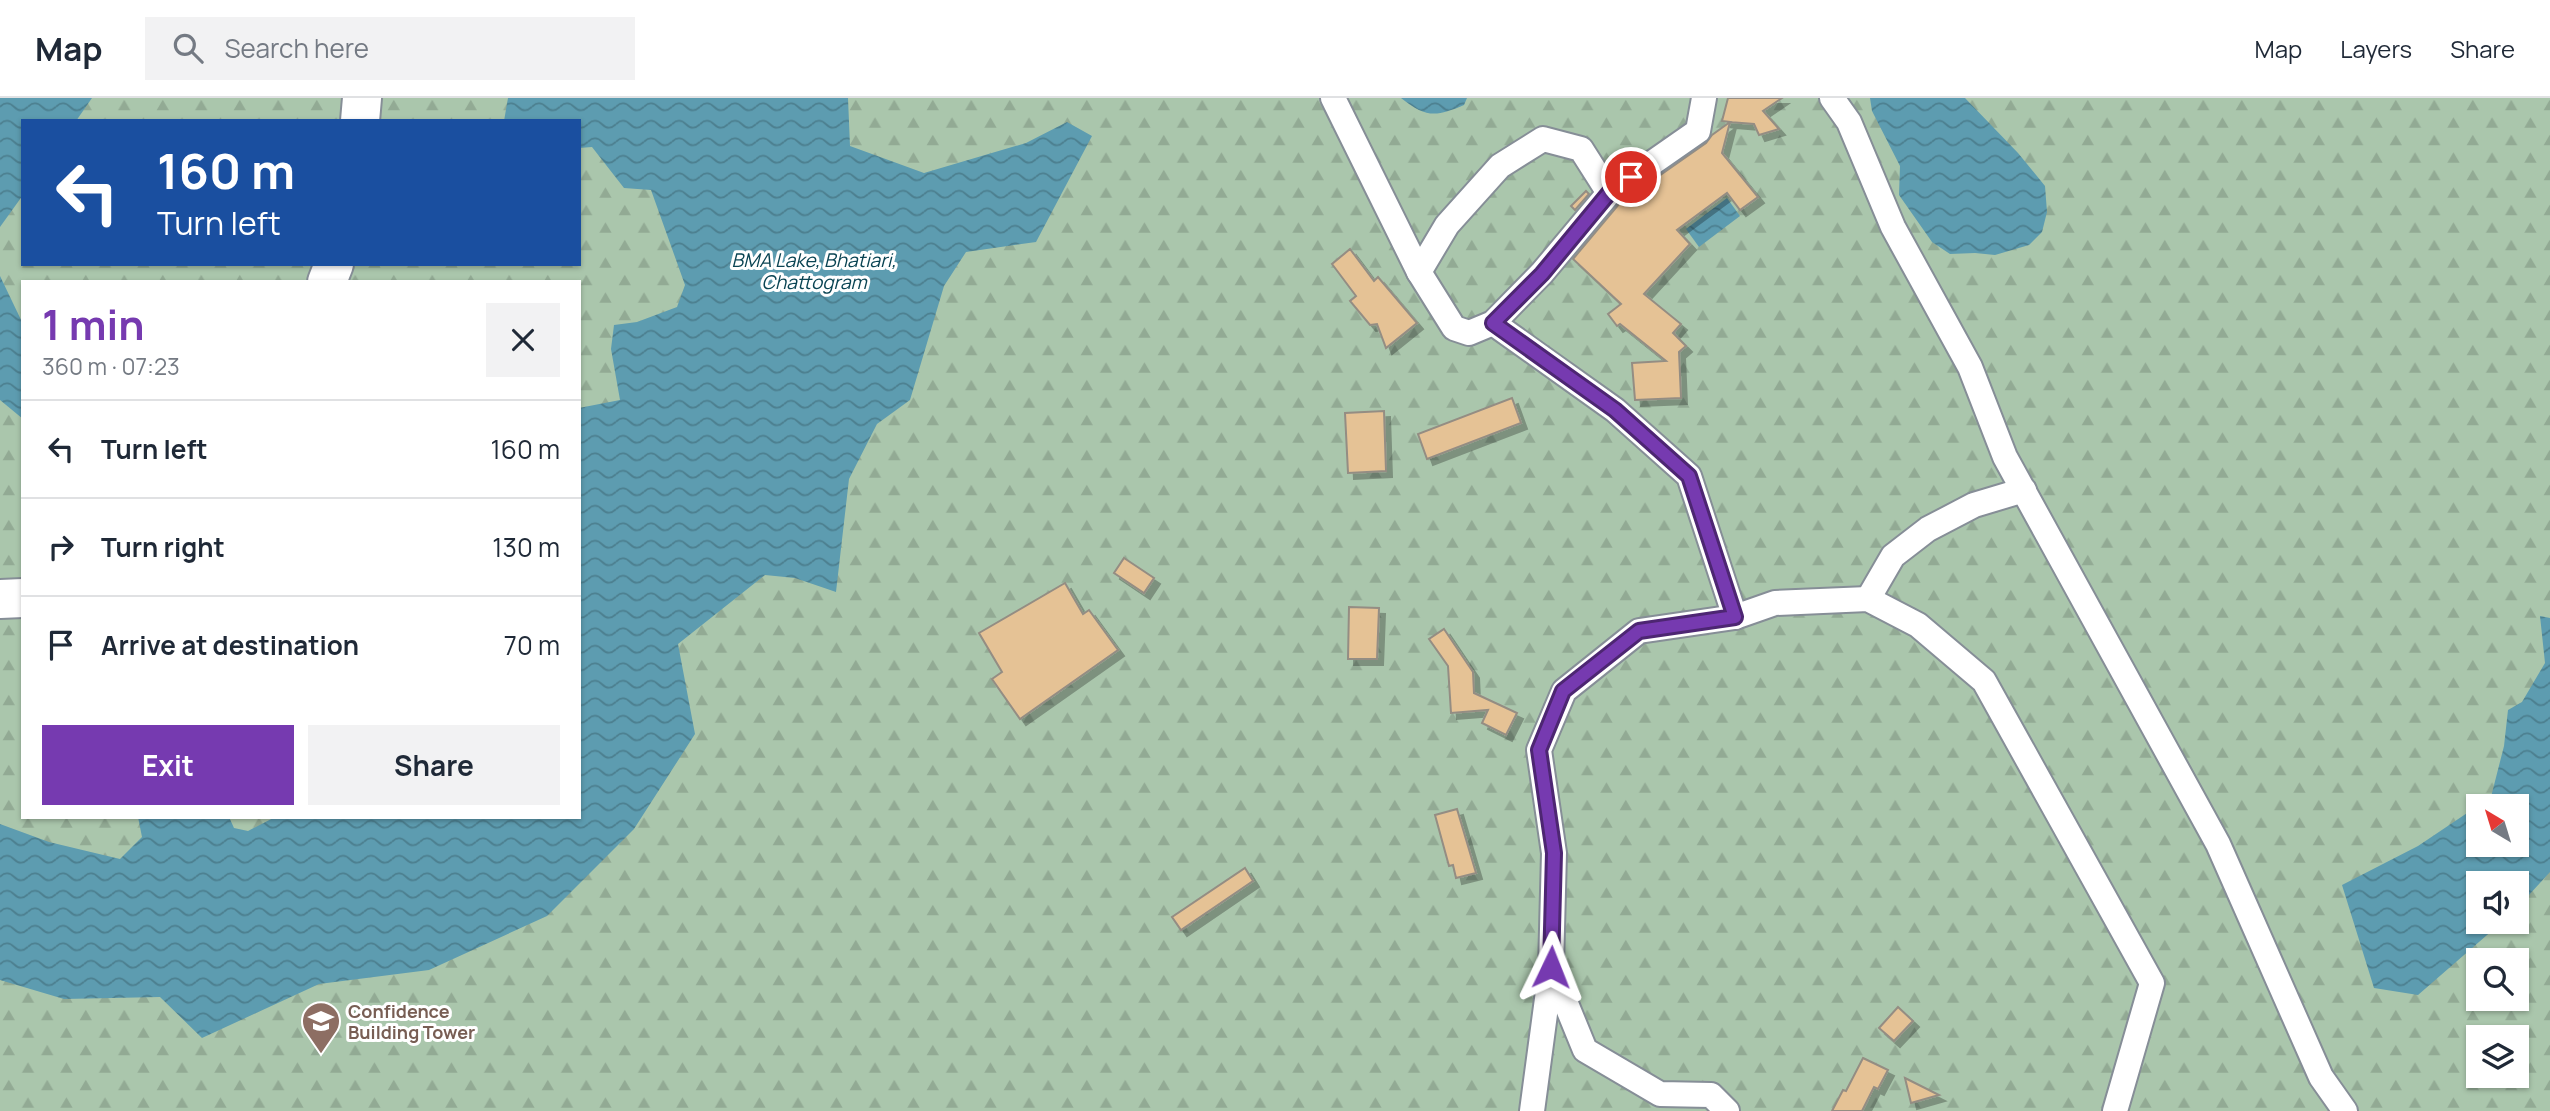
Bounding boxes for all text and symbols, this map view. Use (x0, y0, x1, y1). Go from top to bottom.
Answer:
search box (145, 17, 635, 80)
text: Map (35, 26, 103, 71)
icon: search (169, 29, 207, 67)
text: Search here (225, 30, 369, 66)
text: Map (2255, 32, 2302, 65)
text: Layers (2340, 32, 2412, 65)
text: Share (2450, 32, 2515, 65)
text: 160 m (157, 137, 295, 204)
icon: left (42, 147, 133, 238)
pin (1601, 147, 1661, 207)
icon: arrive (1612, 158, 1650, 196)
text: Turn left (157, 201, 281, 245)
water label: BMA Lake, Bhatiari, Chattogram (732, 247, 896, 295)
text: 1 min (42, 295, 145, 353)
button: close (486, 303, 560, 377)
text: 360 m · 07:23 (42, 350, 180, 382)
icon: left (42, 430, 80, 468)
text: Turn left (101, 431, 208, 467)
text: 160 m (491, 431, 560, 467)
icon: right (42, 528, 80, 566)
text: Turn right (101, 529, 225, 565)
text: 130 m (492, 529, 560, 565)
icon: arrive (42, 626, 80, 664)
text: Arrive at destination (101, 627, 359, 663)
text: 70 m (504, 627, 560, 663)
button: Exit (42, 725, 294, 805)
button: Share (308, 725, 560, 805)
north arrow (2466, 794, 2529, 858)
map controls (2466, 794, 2529, 1088)
button: sound (2466, 871, 2529, 934)
position arrow (1514, 930, 1588, 1004)
button: search (2466, 948, 2529, 1011)
place label: Confidence Building Tower (348, 999, 475, 1044)
school or university icon: Confidence Building Tower (300, 1000, 342, 1055)
button: layers (2466, 1025, 2529, 1088)

